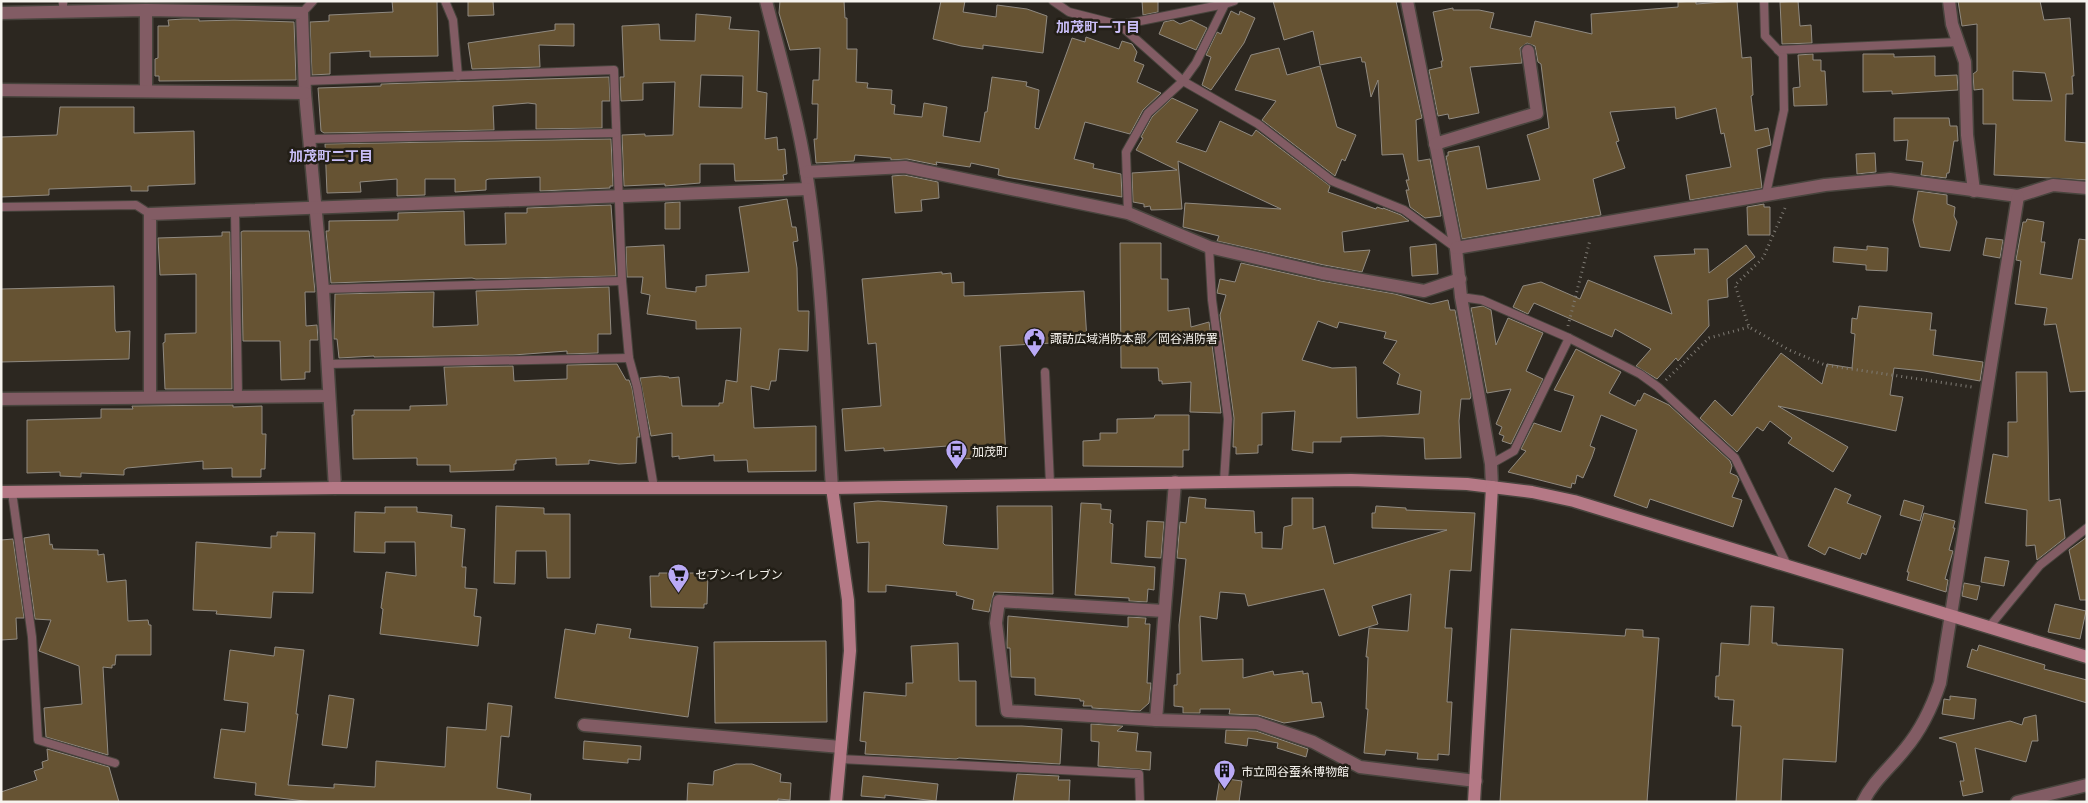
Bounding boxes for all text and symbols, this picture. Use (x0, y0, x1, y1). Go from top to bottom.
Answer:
district label: 加茂町一丁目 (1056, 17, 1140, 36)
district label: 加茂町二丁目 (289, 146, 373, 165)
public building icon: 諏訪広域消防本部／岡谷消防署 (1022, 326, 1046, 357)
place label: 諏訪広域消防本部／岡谷消防署 (1050, 330, 1218, 347)
bus stop icon: 加茂町 (944, 439, 968, 470)
place label: 加茂町 (972, 443, 1008, 460)
supermarket icon: セブン-イレブン (667, 562, 691, 593)
place label: セブン-イレブン (695, 566, 783, 583)
building icon: 市立岡谷蚕糸博物館 (1213, 759, 1237, 790)
place label: 市立岡谷蚕糸博物館 (1241, 763, 1349, 780)

